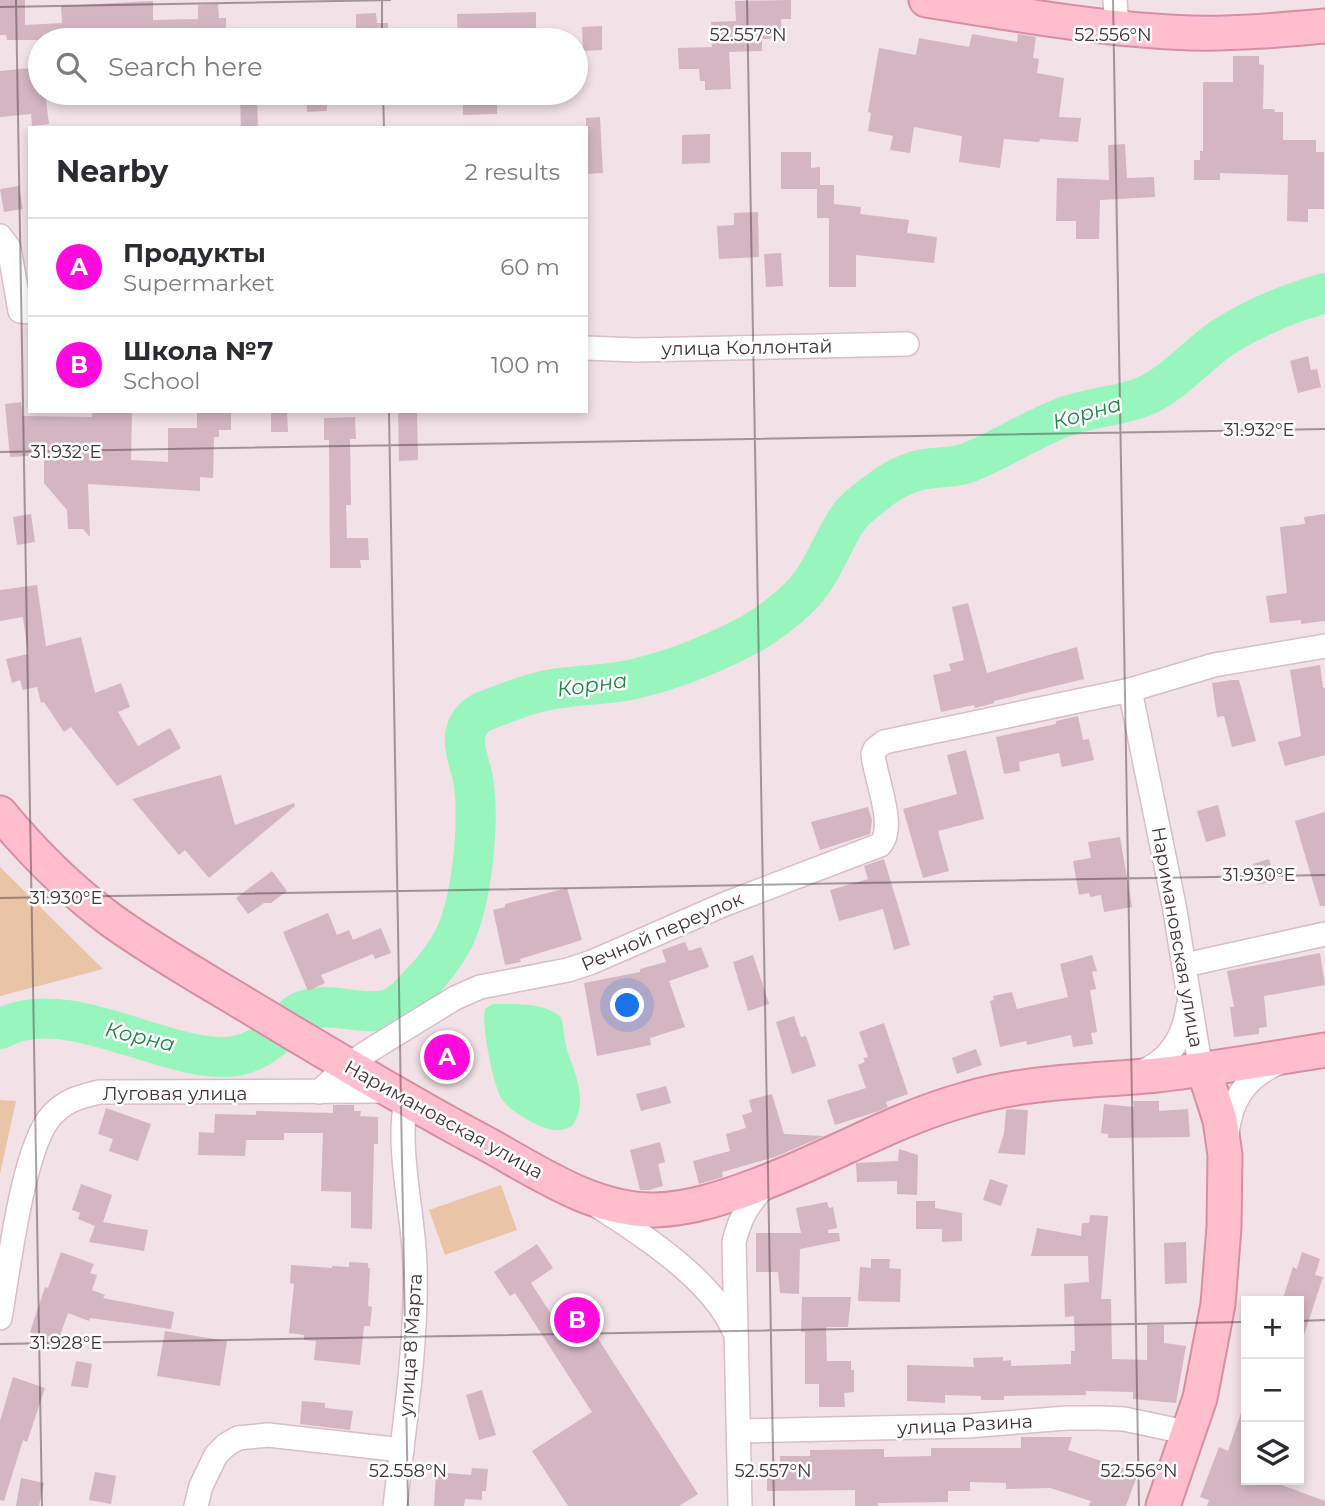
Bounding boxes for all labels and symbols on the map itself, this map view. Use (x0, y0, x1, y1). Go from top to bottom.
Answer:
text: 52.557°N (709, 24, 787, 46)
text: 52.556°N (1074, 24, 1152, 46)
street label: улица Коллонтай (660, 335, 833, 361)
water label: Корна (1049, 391, 1124, 434)
text: 31.932°E (1223, 419, 1295, 441)
text: 31.932°E (30, 441, 102, 463)
water label: Корна (555, 667, 629, 702)
street label: Наримановская улица (1147, 825, 1208, 1049)
text: 31.930°E (1223, 864, 1295, 886)
text: 31.930°E (30, 887, 102, 909)
street label: Речной переулок (578, 887, 747, 976)
your location (610, 988, 644, 1022)
water label: Корна (103, 1016, 177, 1057)
pin: A (424, 1031, 470, 1083)
street label: Наримановская улица (340, 1055, 547, 1184)
street label: Луговая улица (103, 1082, 247, 1105)
street label: улица 8 Марта (394, 1273, 427, 1418)
pin: B (554, 1294, 600, 1346)
text: 31.928°E (30, 1332, 102, 1354)
street label: улица Разина (896, 1409, 1033, 1440)
text: 52.558°N (369, 1460, 447, 1482)
text: 52.557°N (734, 1460, 812, 1482)
text: 52.556°N (1100, 1460, 1178, 1482)

